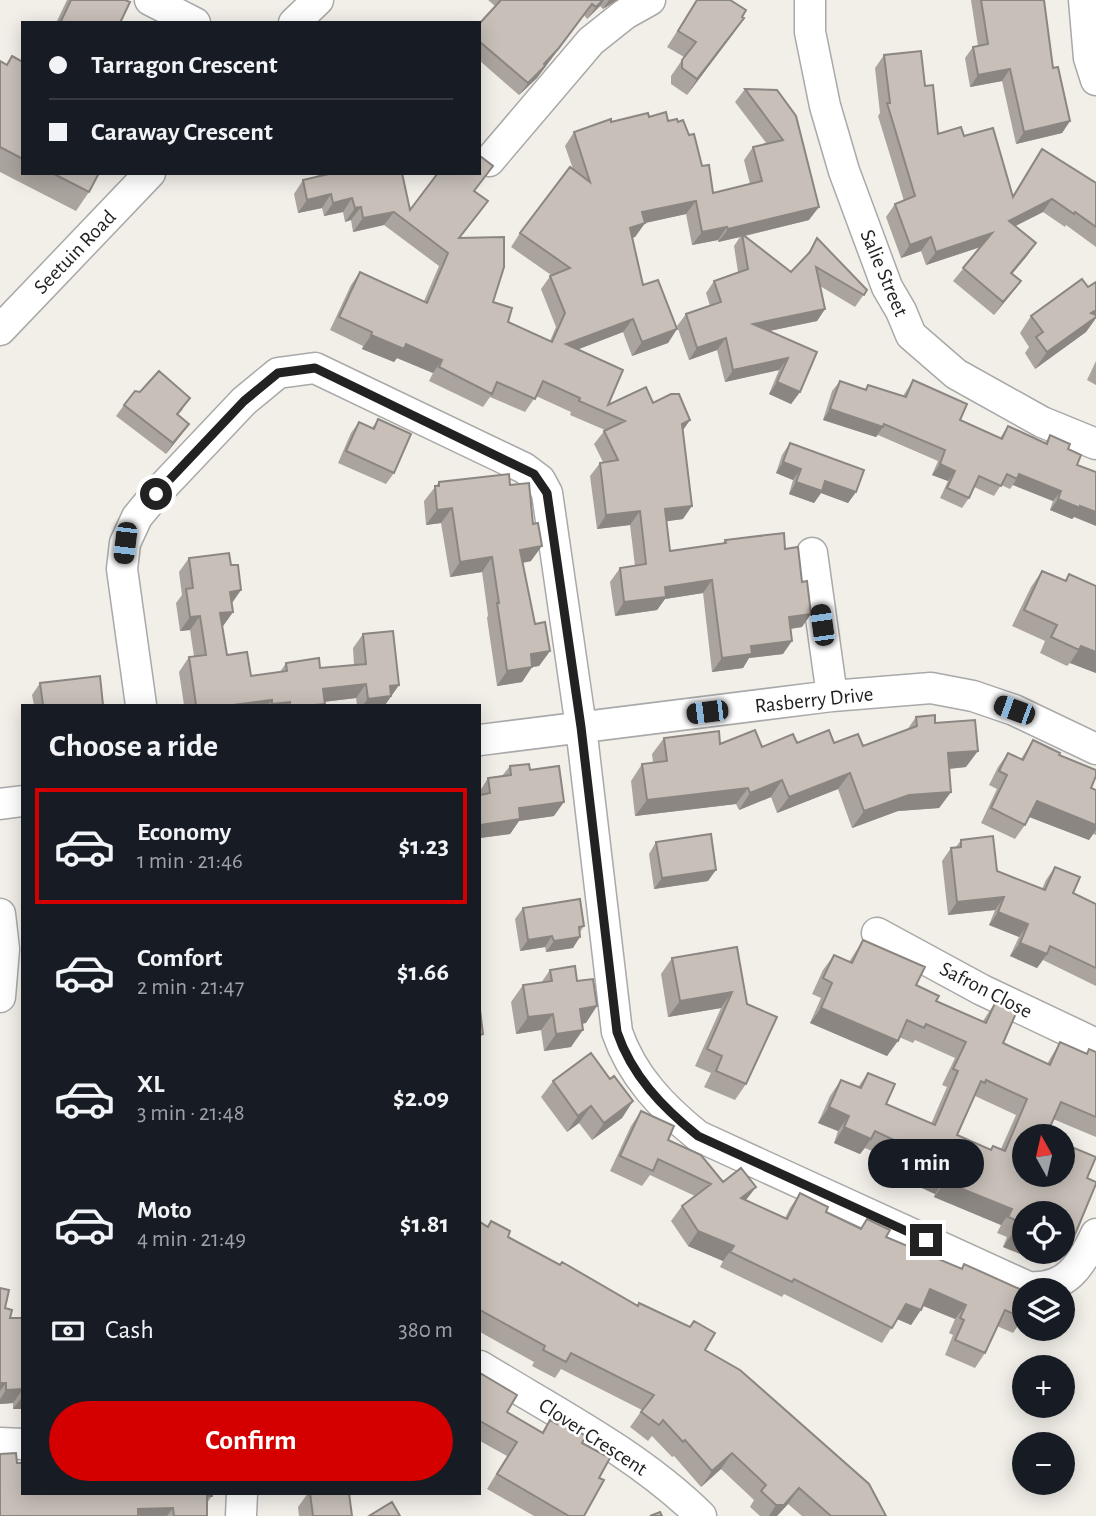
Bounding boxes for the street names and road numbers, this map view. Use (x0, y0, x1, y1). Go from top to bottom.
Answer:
street label: Seetuin Road (30, 206, 120, 298)
street label: Salie Street (856, 227, 912, 320)
street label: Rasberry Drive (754, 683, 874, 717)
street label: Safron Close (937, 958, 1035, 1022)
street label: Clover Crescent (535, 1394, 651, 1480)

